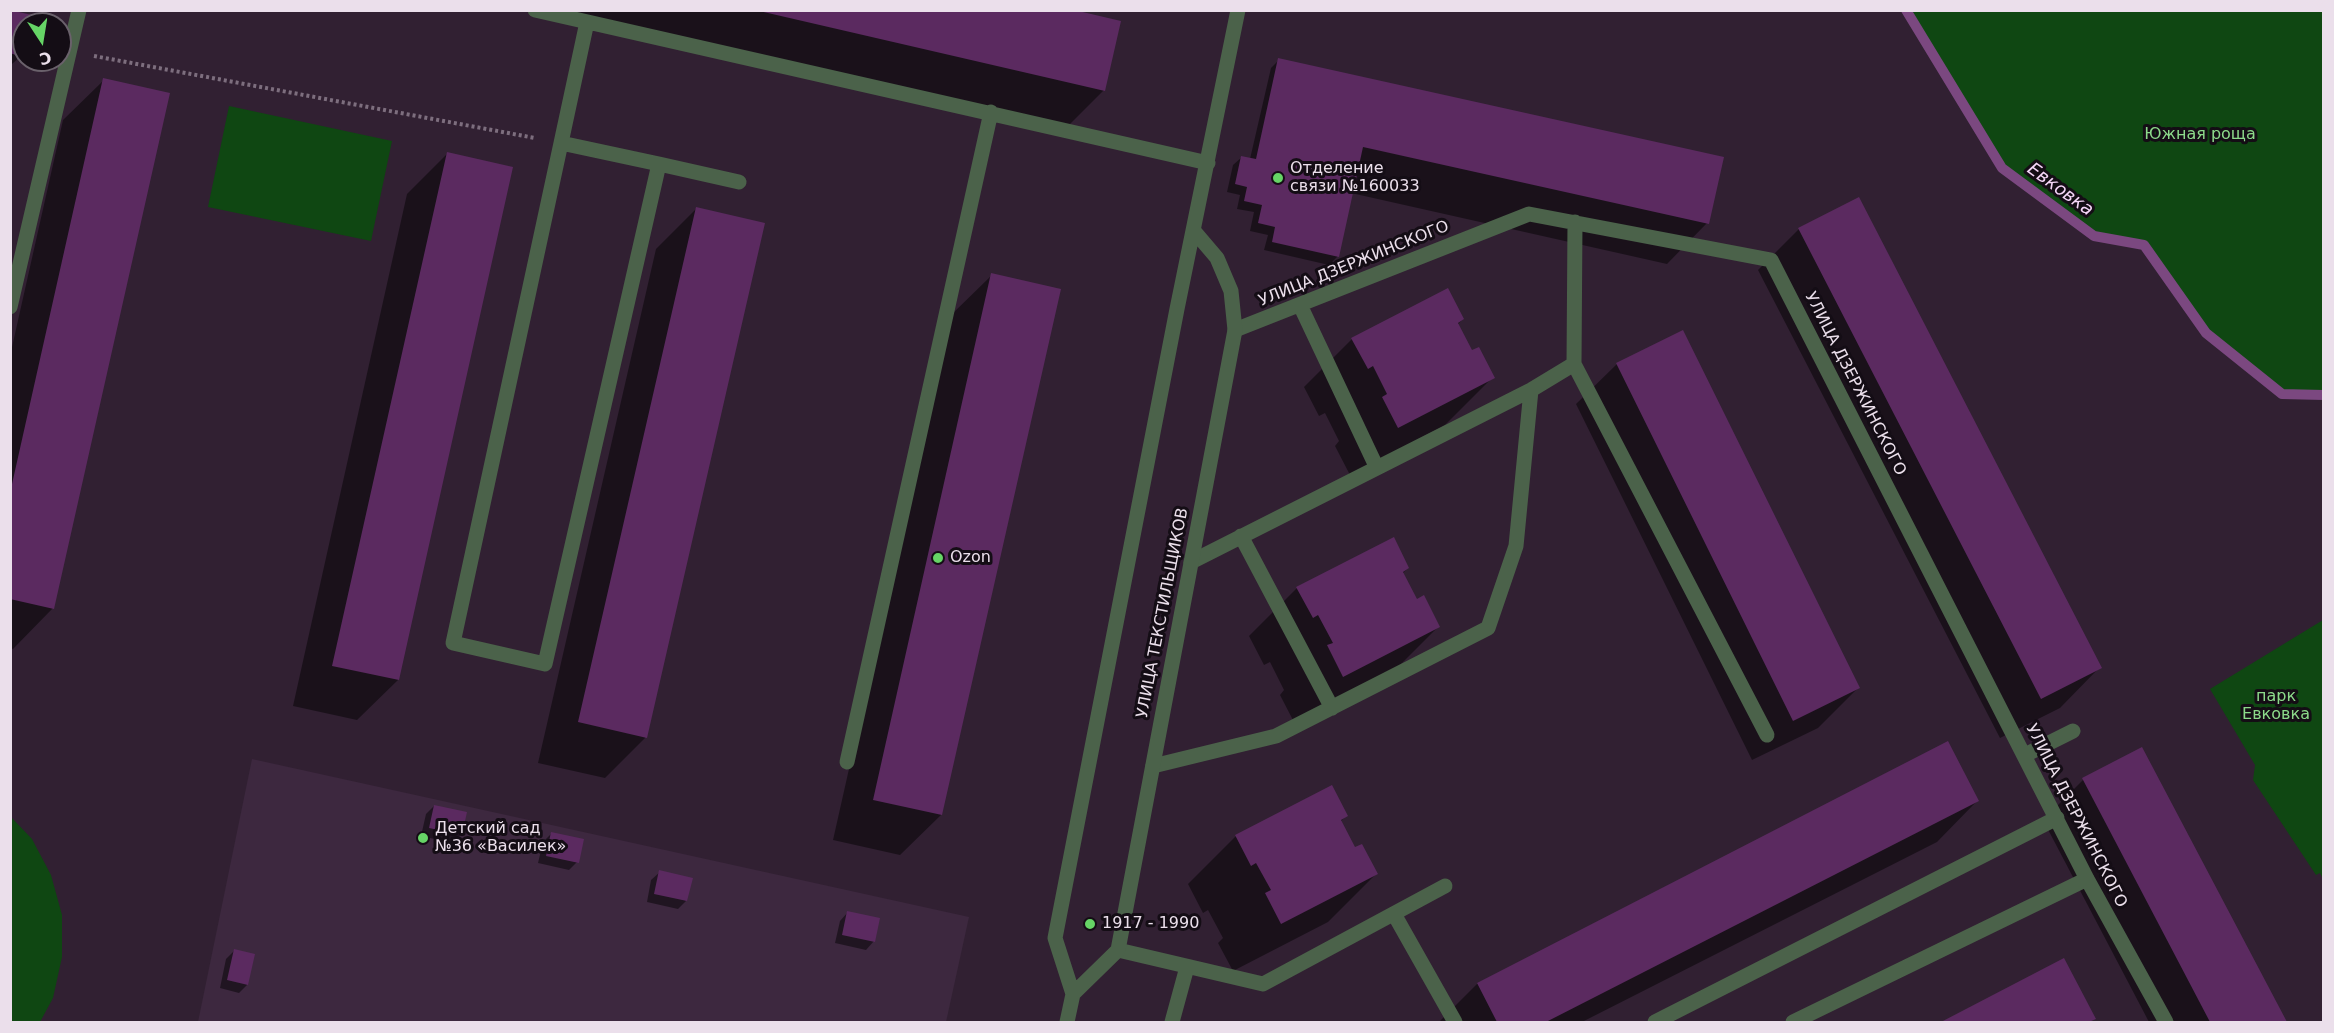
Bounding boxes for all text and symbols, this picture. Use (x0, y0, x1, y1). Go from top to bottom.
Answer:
north arrow (12, 12, 72, 72)
text: С (38, 48, 53, 69)
park label: Южная роща (2144, 125, 2256, 145)
place label: Отделение связи №160033 (1290, 159, 1420, 197)
water label: Евковка (2023, 159, 2097, 221)
marker: Отделение связи №160033 (1271, 171, 1285, 185)
street label: УЛИЦА ДЗЕРЖИНСКОГО (1256, 217, 1452, 311)
street label: УЛИЦА ДЗЕРЖИНСКОГО (1800, 289, 1910, 479)
street label: УЛИЦА ТЕКСТИЛЬЩИКОВ (1133, 506, 1193, 720)
place label: Ozon (950, 548, 991, 568)
marker: Ozon (931, 551, 945, 565)
park label: парк Евковка (2242, 687, 2310, 725)
street label: УЛИЦА ДЗЕРЖИНСКОГО (2021, 721, 2131, 911)
place label: Детский сад №36 «Василек» (435, 819, 566, 857)
marker: Детский сад №36 «Василек» (416, 831, 430, 845)
place label: 1917 - 1990 (1102, 914, 1199, 934)
marker: 1917 - 1990 (1083, 917, 1097, 931)

